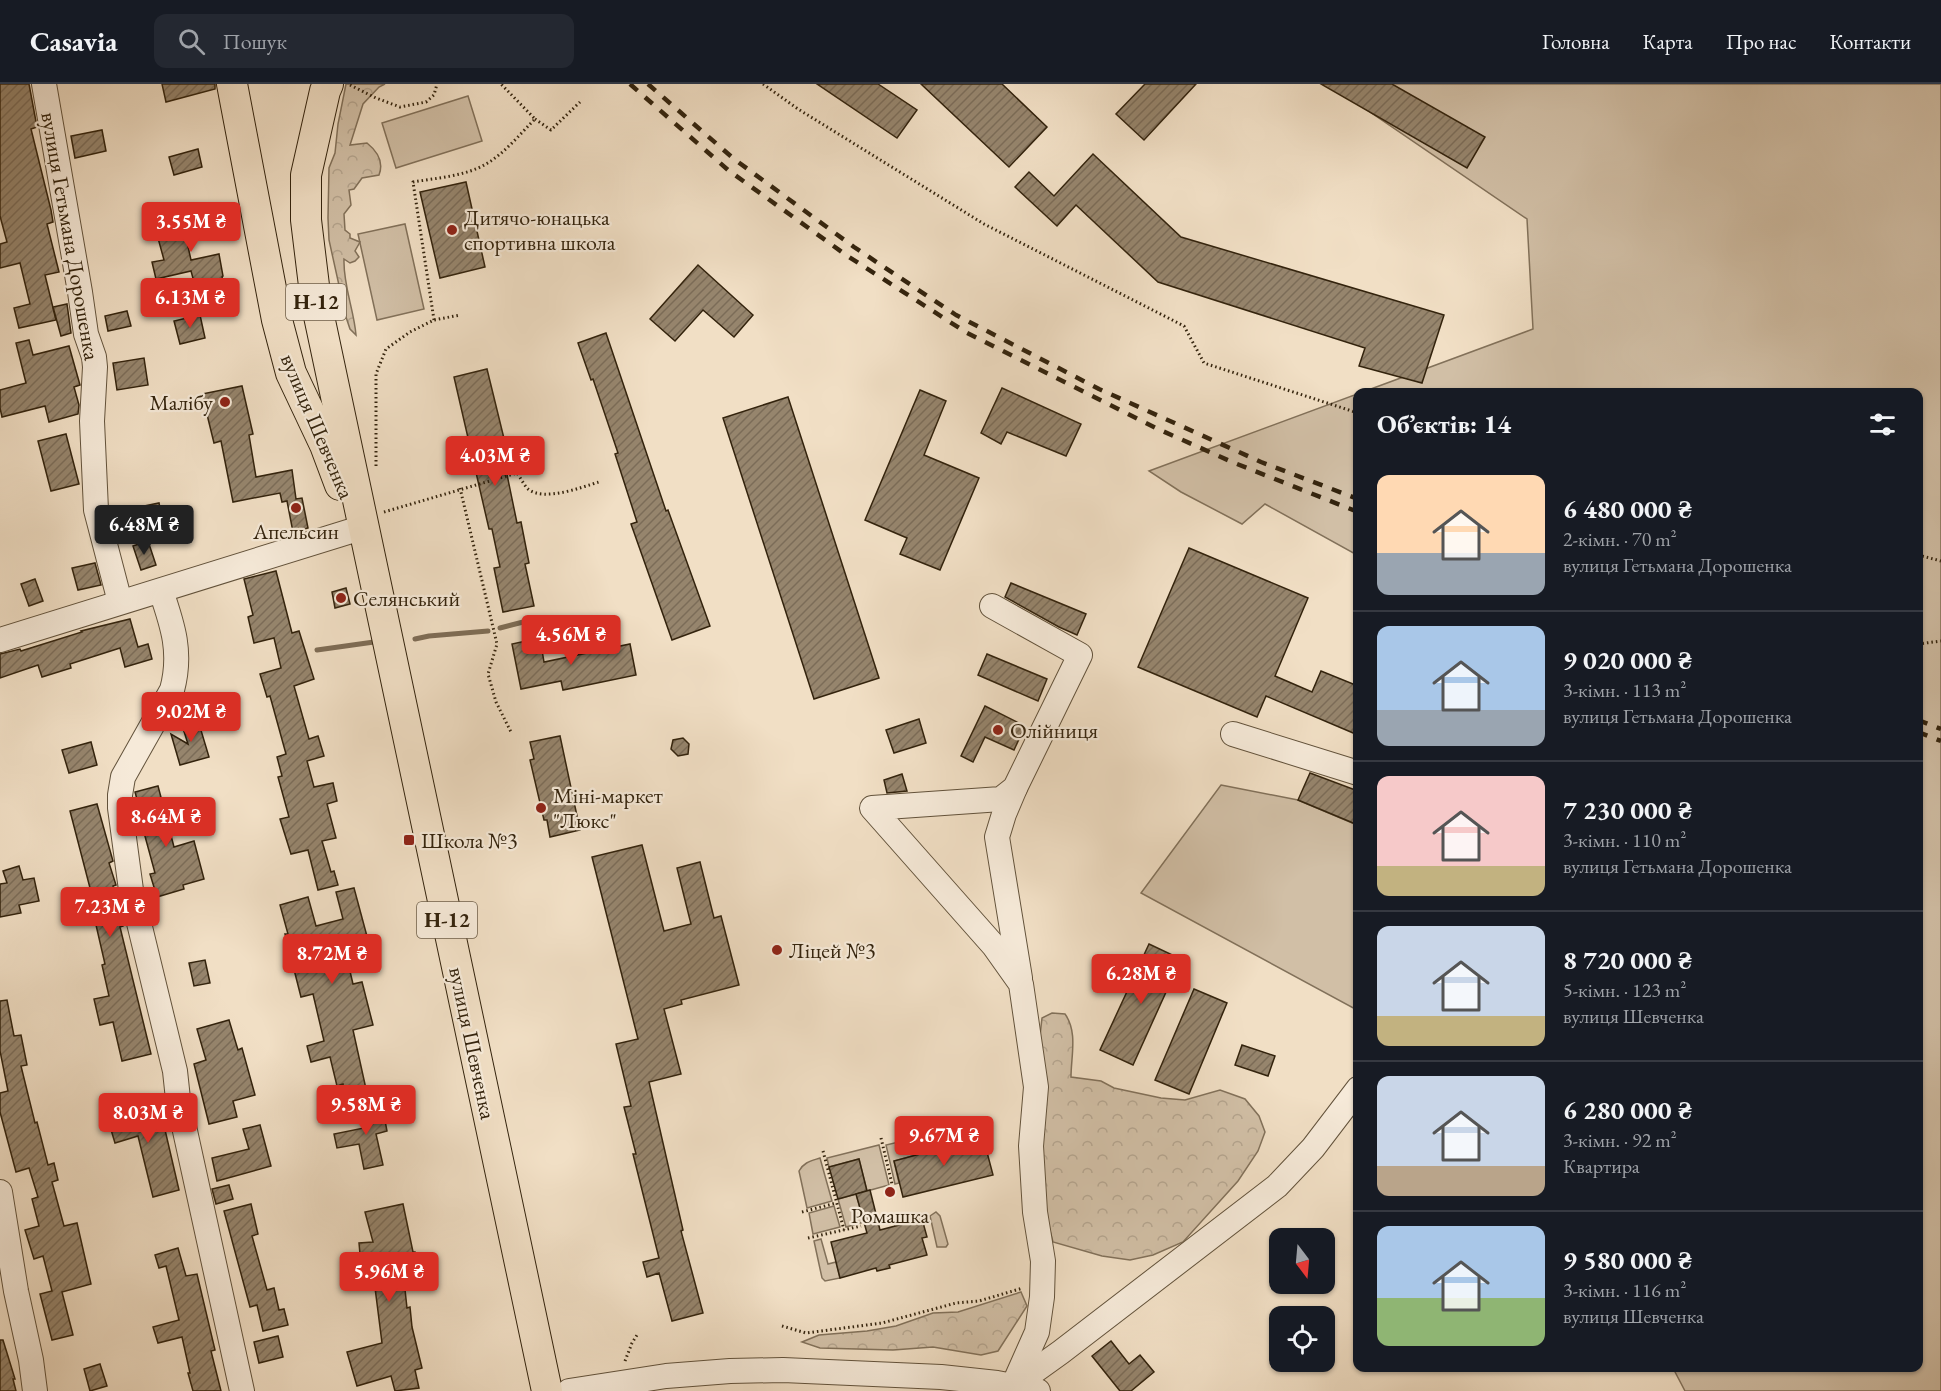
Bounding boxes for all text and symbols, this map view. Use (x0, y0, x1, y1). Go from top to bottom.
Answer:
search box (154, 14, 574, 68)
text: Casavia (30, 23, 118, 59)
icon: search (175, 25, 208, 58)
text: Пошук (223, 27, 287, 56)
text: Головна (1542, 28, 1610, 55)
text: Карта (1643, 28, 1693, 55)
text: Про нас (1726, 28, 1796, 55)
text: Контакти (1829, 28, 1911, 55)
street label: вулиця Гетьмана Дорошенка (34, 110, 107, 363)
pin: 3.55M ₴ (136, 202, 246, 253)
place label: Дитячо-юнацька спортивна школа (464, 203, 616, 257)
text: 3.55M ₴ (156, 208, 226, 234)
marker: Дитячо-юнацька спортивна школа (445, 223, 459, 237)
pin: 6.13M ₴ (135, 278, 245, 329)
text: 6.13M ₴ (155, 284, 225, 310)
road number: Н-12 (286, 284, 346, 320)
street label: вулиця Шевченка (274, 349, 361, 503)
place label: Малібу (149, 388, 213, 417)
marker: Малібу (218, 395, 232, 409)
text: Об’єктів: 14 (1377, 407, 1511, 441)
icon: filters (1866, 408, 1899, 441)
pin: 4.03M ₴ (440, 436, 550, 487)
text: 4.03M ₴ (460, 442, 530, 468)
text: 6 480 000 ₴ (1563, 492, 1692, 526)
icon: home (1425, 499, 1497, 571)
marker: Апельсин (289, 501, 303, 515)
pin: 6.48M ₴ (89, 505, 199, 556)
text: 6.48M ₴ (109, 511, 179, 537)
place label: Апельсин (252, 517, 339, 546)
text: 2-кімн. · 70 m² (1563, 526, 1677, 552)
text: вулиця Гетьмана Дорошенка (1563, 552, 1792, 578)
place label: Селянський (353, 584, 460, 613)
marker: Селянський (334, 591, 348, 605)
pin: 4.56M ₴ (516, 615, 626, 666)
text: 4.56M ₴ (536, 621, 606, 647)
text: 9 020 000 ₴ (1563, 643, 1692, 677)
icon: home (1425, 650, 1497, 722)
text: 3-кімн. · 113 m² (1563, 677, 1686, 703)
pin: 9.02M ₴ (136, 692, 246, 743)
text: 9.02M ₴ (156, 698, 226, 724)
text: вулиця Гетьмана Дорошенка (1563, 703, 1792, 729)
place label: Олійниця (1010, 716, 1098, 745)
marker: Олійниця (991, 723, 1005, 737)
place label: Міні-маркет "Люкс" (553, 781, 663, 835)
text: 7 230 000 ₴ (1563, 793, 1692, 827)
pin: 8.64M ₴ (111, 797, 221, 848)
icon: home (1425, 800, 1497, 872)
marker: Міні-маркет "Люкс" (534, 801, 548, 815)
text: 8.64M ₴ (131, 803, 201, 829)
place label: Школа №3 (421, 826, 518, 855)
text: 3-кімн. · 110 m² (1563, 827, 1686, 853)
marker: Школа №3 (402, 833, 416, 847)
text: вулиця Гетьмана Дорошенка (1563, 853, 1792, 879)
pin: 7.23M ₴ (55, 887, 165, 938)
text: 7.23M ₴ (75, 893, 145, 919)
road number: Н-12 (417, 902, 477, 938)
pin: 8.72M ₴ (277, 934, 387, 985)
place label: Ліцей №3 (789, 936, 876, 965)
text: 8.72M ₴ (297, 940, 367, 966)
marker: Ліцей №3 (770, 943, 784, 957)
text: 8 720 000 ₴ (1563, 943, 1692, 977)
icon: home (1425, 950, 1497, 1022)
pin: 6.28M ₴ (1086, 954, 1196, 1005)
text: 6.28M ₴ (1106, 960, 1176, 986)
street label: вулиця Шевченка (442, 964, 503, 1122)
text: 5-кімн. · 123 m² (1563, 977, 1686, 1003)
text: вулиця Шевченка (1563, 1003, 1704, 1029)
pin: 9.58M ₴ (311, 1085, 421, 1136)
text: 9.58M ₴ (331, 1091, 401, 1117)
pin: 8.03M ₴ (93, 1093, 203, 1144)
text: 6 280 000 ₴ (1563, 1093, 1692, 1127)
text: 8.03M ₴ (113, 1099, 183, 1125)
icon: home (1425, 1100, 1497, 1172)
pin: 9.67M ₴ (889, 1116, 999, 1167)
text: 9.67M ₴ (909, 1122, 979, 1148)
text: 3-кімн. · 92 m² (1563, 1127, 1677, 1153)
text: Квартира (1563, 1153, 1640, 1179)
marker: Ромашка (883, 1185, 897, 1199)
place label: Ромашка (851, 1201, 929, 1230)
north arrow (1269, 1228, 1335, 1294)
map controls (1269, 1228, 1335, 1372)
text: 9 580 000 ₴ (1563, 1243, 1692, 1277)
icon: home (1425, 1250, 1497, 1322)
pin: 5.96M ₴ (334, 1252, 444, 1303)
text: 5.96M ₴ (354, 1258, 424, 1284)
text: 3-кімн. · 116 m² (1563, 1277, 1686, 1303)
text: вулиця Шевченка (1563, 1303, 1704, 1329)
button: locate (1269, 1306, 1335, 1372)

